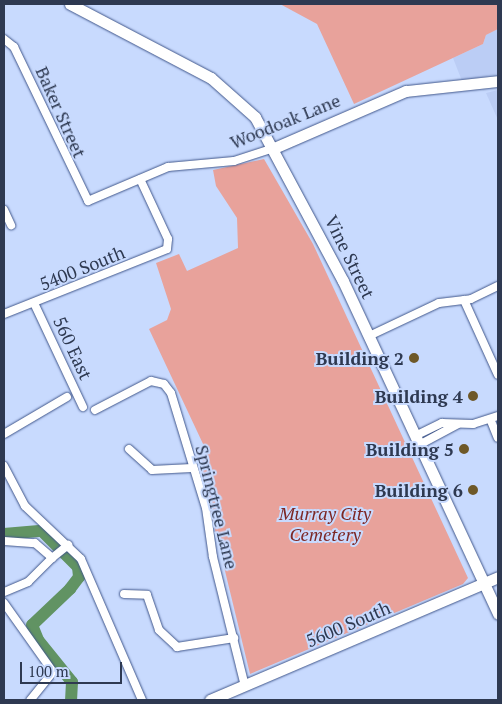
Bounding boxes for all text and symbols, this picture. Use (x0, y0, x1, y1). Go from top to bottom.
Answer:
street label: Baker Street (31, 63, 91, 161)
street label: Woodoak Lane (227, 89, 343, 153)
street label: Vine Street (321, 212, 379, 302)
street label: 5400 South (36, 241, 128, 295)
street label: 560 East (49, 313, 97, 383)
place label: Building 2 (316, 347, 404, 369)
marker: Building 2 (408, 352, 420, 364)
place label: Building 4 (375, 385, 463, 407)
marker: Building 4 (467, 390, 479, 402)
place label: Building 5 (366, 438, 454, 460)
street label: Springtree Lane (191, 443, 243, 571)
marker: Building 5 (458, 443, 470, 455)
place label: Building 6 (375, 479, 463, 501)
marker: Building 6 (467, 484, 479, 496)
park label: Murray City Cemetery (279, 503, 371, 546)
street label: 5600 South (302, 596, 394, 652)
scale bar (22, 652, 125, 684)
text: 100 m (28, 661, 69, 681)

